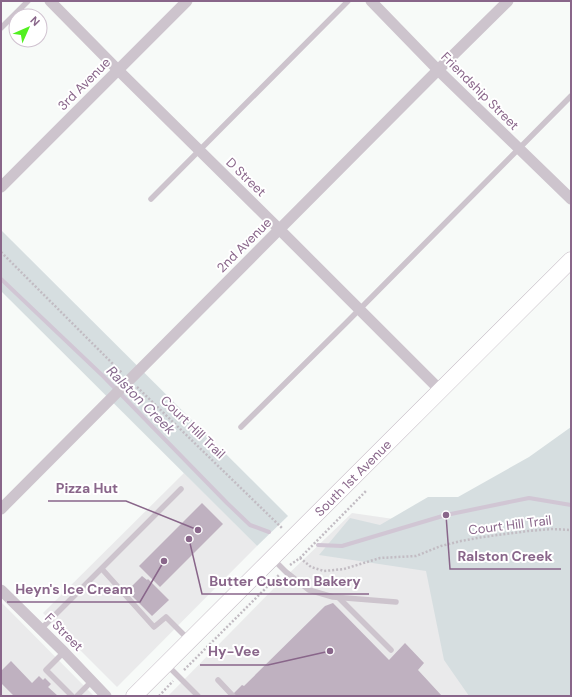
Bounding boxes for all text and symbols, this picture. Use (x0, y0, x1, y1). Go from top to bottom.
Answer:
north arrow (8, 8, 48, 48)
text: N (27, 13, 43, 29)
street label: Friendship Street (437, 48, 523, 134)
street label: 3rd Avenue (54, 54, 114, 114)
street label: D Street (222, 154, 270, 200)
street label: 2nd Avenue (213, 214, 275, 276)
water label: Ralston Creek (103, 362, 180, 439)
street label: Court Hill Trail (157, 392, 229, 462)
street label: South 1st Avenue (311, 436, 395, 520)
callout: Pizza Hut (48, 475, 126, 501)
text: Pizza Hut (56, 479, 118, 497)
street label: Court Hill Trail (468, 511, 552, 539)
callout: Ralston Creek (450, 543, 561, 569)
text: Ralston Creek (458, 547, 552, 565)
callout: Butter Custom Bakery (202, 568, 369, 594)
text: Butter Custom Bakery (209, 572, 361, 590)
callout: Heyn's Ice Cream (7, 576, 140, 602)
text: Heyn's Ice Cream (15, 580, 133, 598)
street label: F Street (41, 609, 87, 655)
callout: Hy-Vee (200, 639, 268, 665)
text: Hy-Vee (208, 642, 260, 660)

